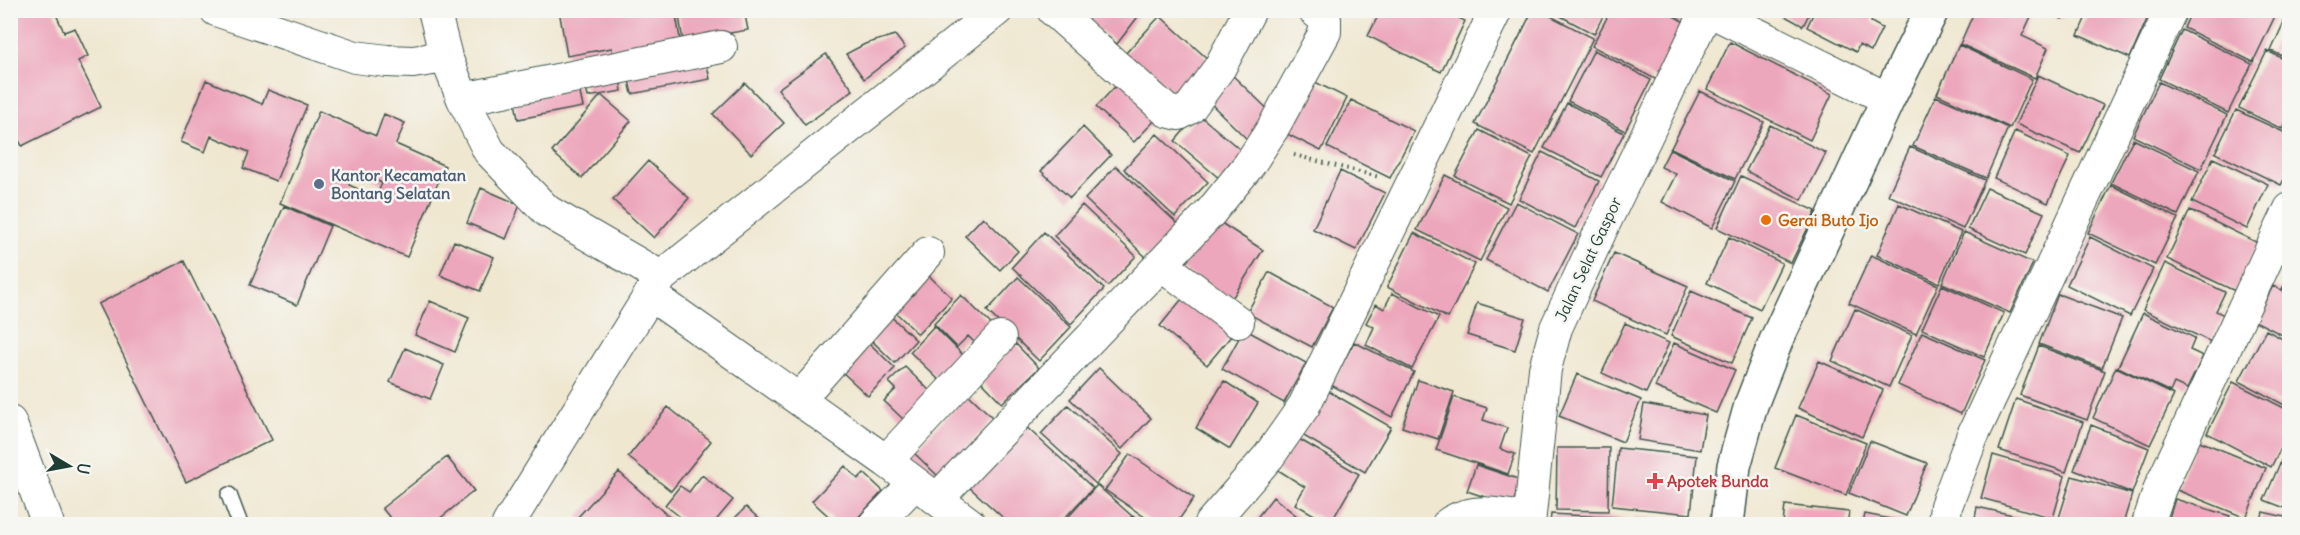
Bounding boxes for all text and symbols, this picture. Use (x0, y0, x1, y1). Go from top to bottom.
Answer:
place label: Kantor Kecamatan Bontang Selatan (331, 165, 466, 204)
marker: Kantor Kecamatan Bontang Selatan (312, 177, 326, 191)
street label: Jalan Selat Gaspor (1550, 193, 1626, 324)
place label: Gerai Buto Ijo (1778, 210, 1879, 230)
marker: Gerai Buto Ijo (1759, 213, 1773, 227)
north arrow (39, 436, 99, 496)
text: U (73, 461, 95, 476)
place label: Apotek Bunda (1667, 471, 1769, 492)
marker: Apotek Bunda (1648, 474, 1662, 488)

